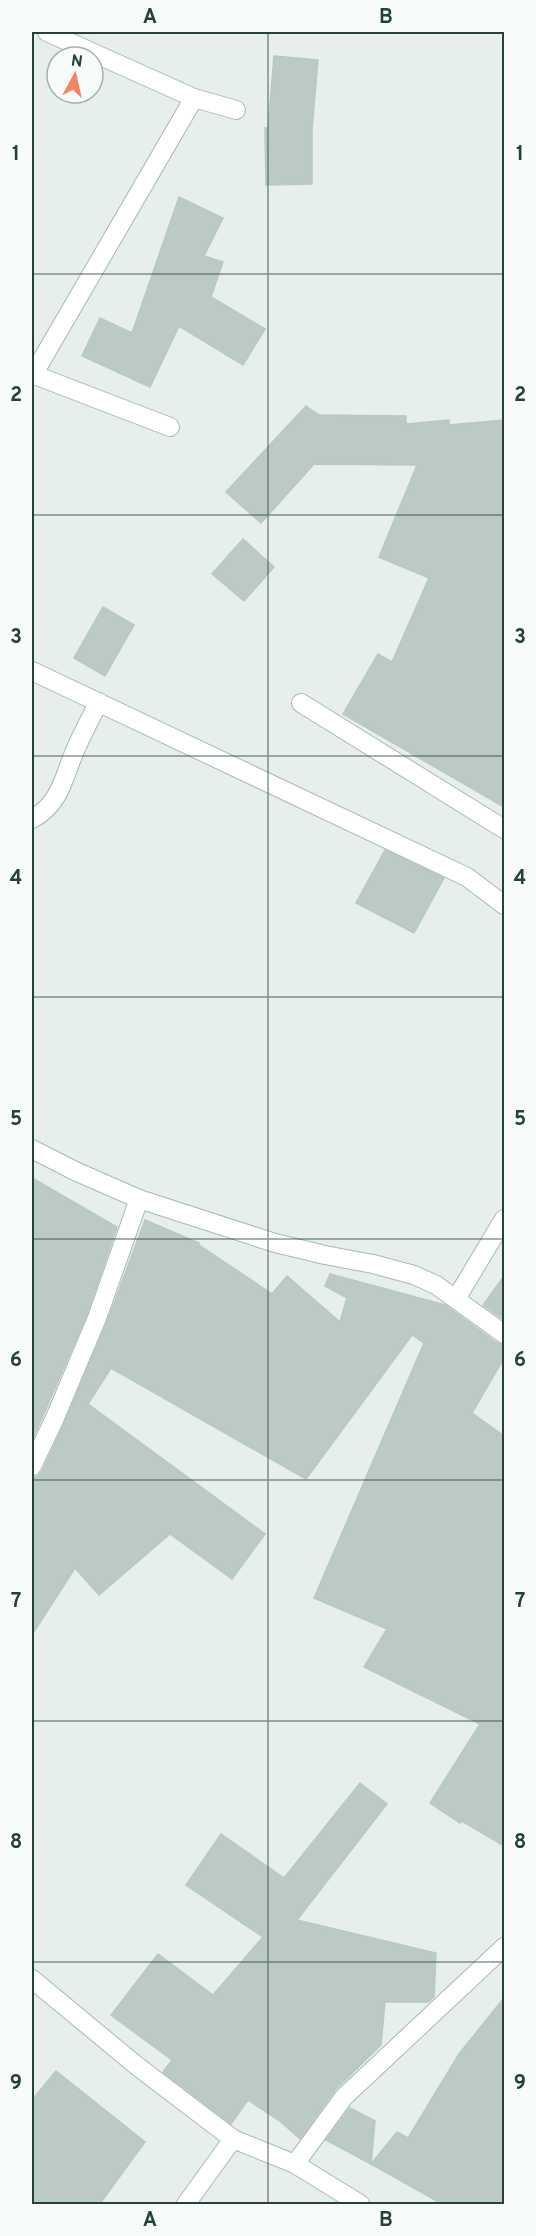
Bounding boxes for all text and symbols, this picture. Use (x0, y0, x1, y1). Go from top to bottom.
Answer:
text: A (143, 5, 157, 31)
text: B (379, 5, 393, 31)
north arrow (45, 45, 105, 105)
text: N (70, 51, 84, 73)
text: 1 (12, 142, 20, 168)
text: 1 (516, 142, 524, 168)
text: 2 (10, 383, 22, 409)
text: 2 (514, 383, 526, 409)
text: 3 (10, 625, 22, 651)
text: 3 (514, 625, 526, 651)
text: 4 (10, 866, 22, 892)
text: 4 (514, 866, 526, 892)
text: 5 (10, 1107, 22, 1133)
text: 5 (514, 1107, 526, 1133)
text: 6 (10, 1348, 22, 1374)
text: 6 (514, 1348, 526, 1374)
text: 7 (11, 1589, 21, 1615)
text: 7 (515, 1589, 525, 1615)
text: 8 (10, 1830, 22, 1856)
text: 8 (514, 1830, 526, 1856)
text: 9 (10, 2071, 22, 2097)
text: 9 (514, 2071, 526, 2097)
text: A (143, 2208, 157, 2234)
text: B (379, 2208, 393, 2234)

